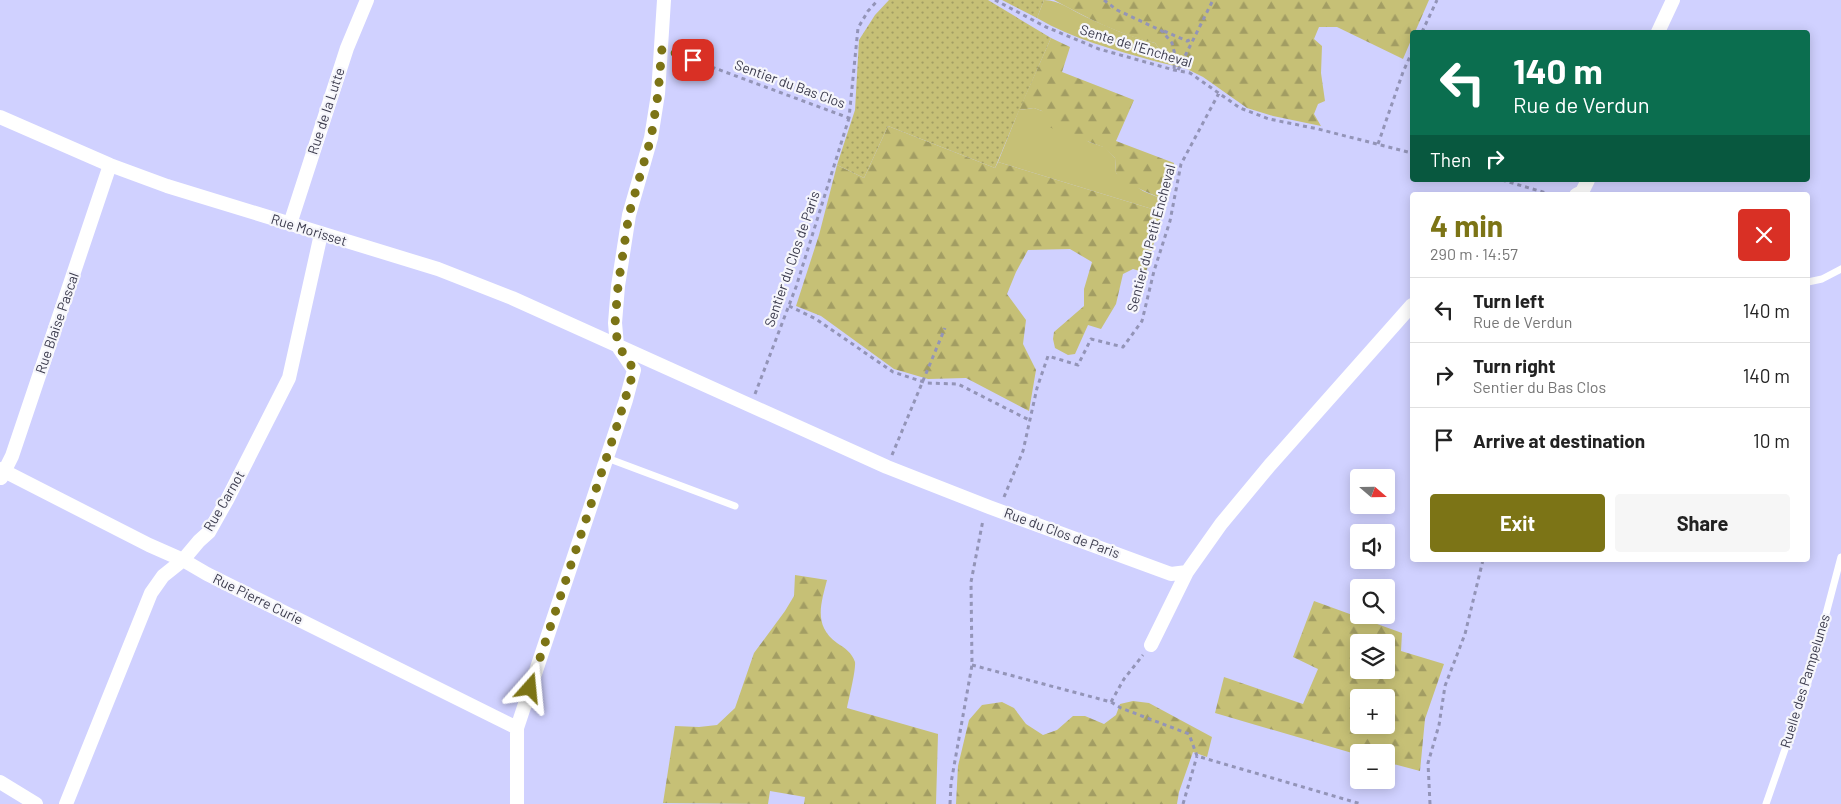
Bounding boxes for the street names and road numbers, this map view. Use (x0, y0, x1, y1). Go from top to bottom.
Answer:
street label: Sente de l'Encheval (1078, 20, 1194, 71)
street label: Sentier du Bas Clos (732, 56, 848, 112)
street label: Rue de la Lutte (303, 65, 348, 156)
street label: Sentier du Petit Encheval (1123, 162, 1178, 313)
street label: Sentier du Clos de Paris (760, 188, 823, 329)
street label: Rue Morisset (269, 210, 349, 249)
street label: Rue Blaise Pascal (31, 270, 82, 376)
street label: Rue Carnot (199, 467, 248, 534)
street label: Rue du Clos de Paris (1002, 504, 1123, 561)
street label: Rue Pierre Curie (210, 569, 306, 628)
street label: Ruelle des Pampelunes (1776, 612, 1833, 750)

